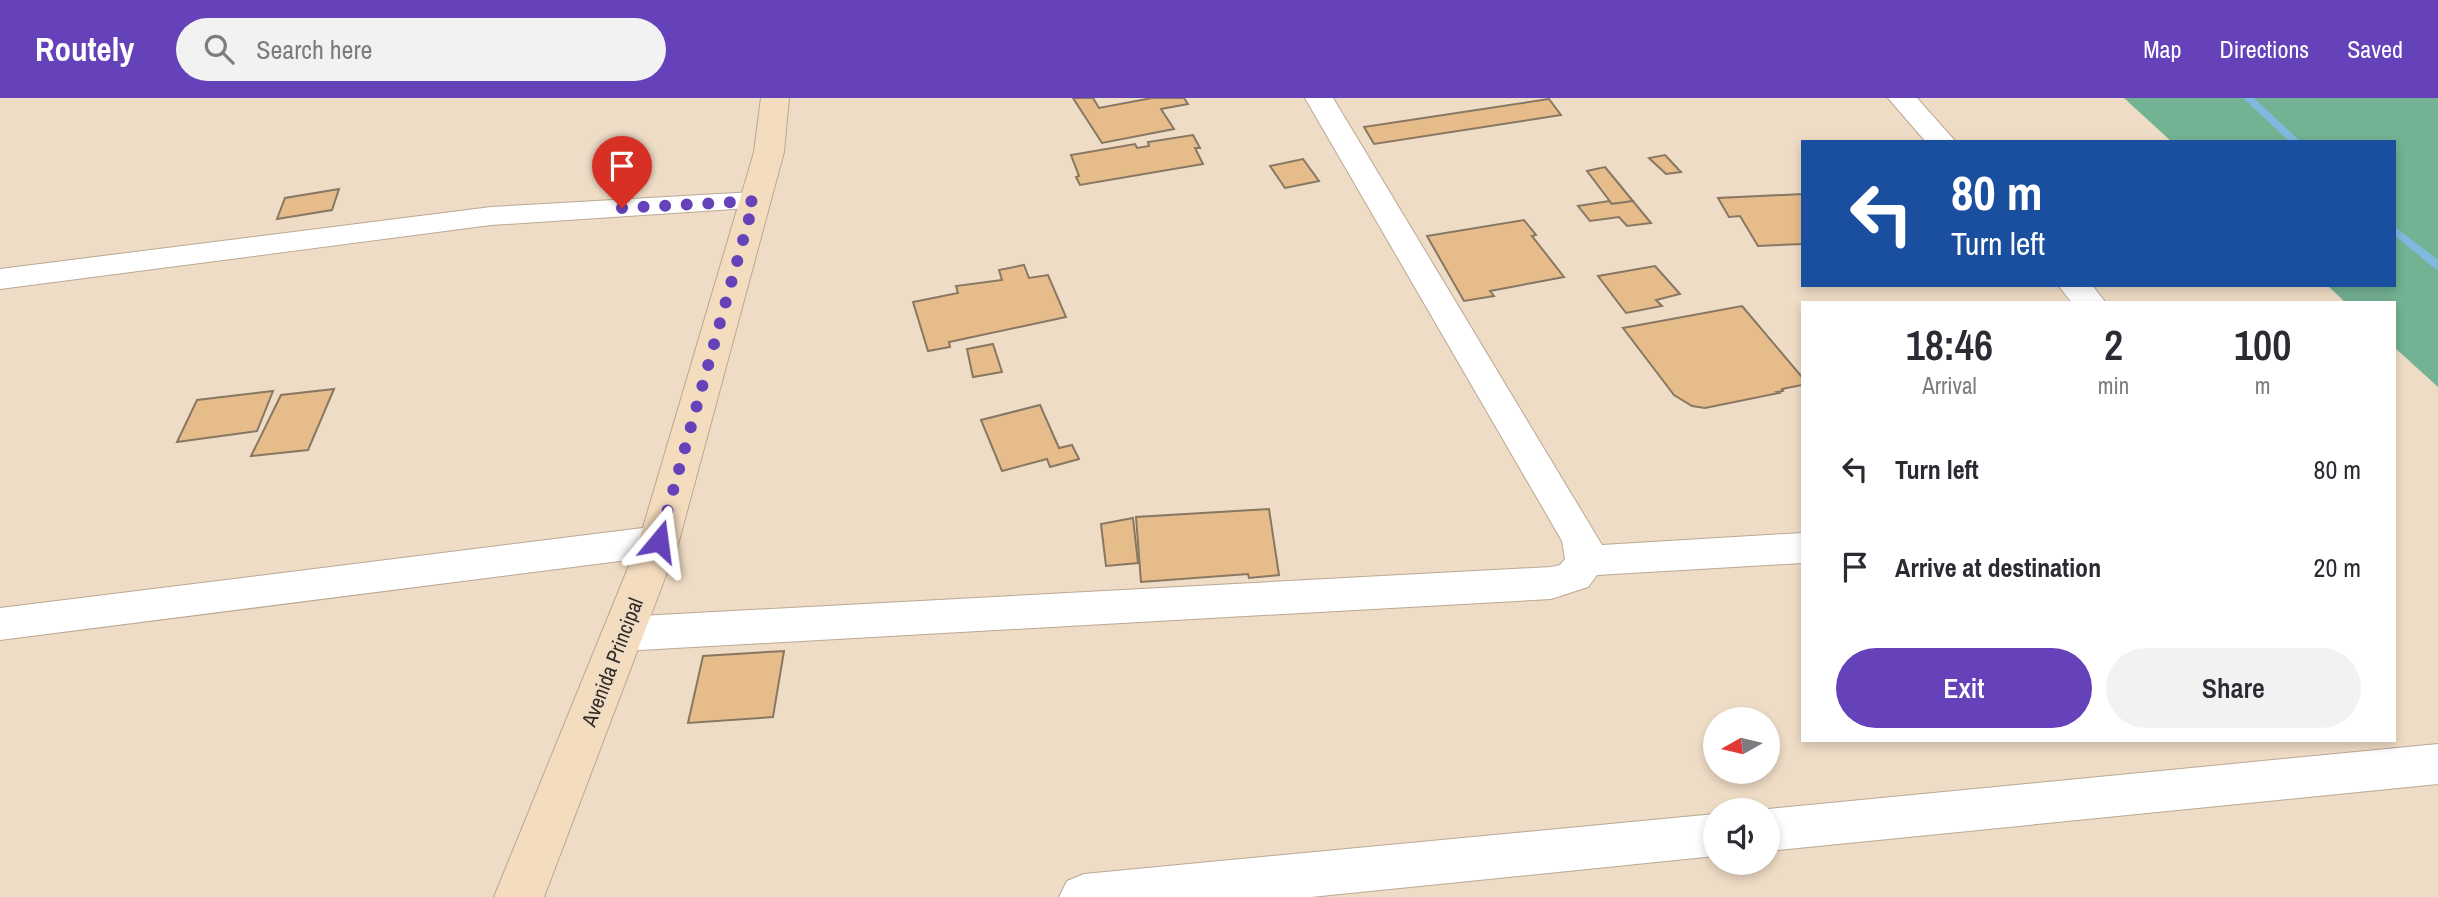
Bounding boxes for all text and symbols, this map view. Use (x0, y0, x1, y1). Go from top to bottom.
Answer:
search box (176, 18, 666, 81)
text: Routely (35, 27, 134, 71)
icon: search (200, 30, 238, 68)
text: Search here (256, 32, 372, 67)
text: Map (2143, 33, 2181, 65)
text: Directions (2219, 33, 2309, 65)
text: Saved (2347, 33, 2403, 65)
pin (592, 136, 652, 208)
icon: arrive (603, 147, 641, 185)
text: 80 m (1951, 159, 2043, 225)
icon: left (1836, 168, 1927, 259)
text: Turn left (1951, 222, 2045, 265)
text: 18:46 (1906, 317, 1993, 373)
text: 2 (2104, 317, 2123, 373)
text: 100 (2234, 317, 2291, 373)
text: Arrival (1922, 370, 1977, 401)
text: min (2098, 370, 2129, 401)
text: m (2255, 370, 2270, 401)
icon: left (1836, 450, 1874, 488)
text: Turn left (1895, 452, 1979, 487)
text: 80 m (2314, 452, 2361, 487)
position arrow (622, 504, 696, 578)
icon: arrive (1836, 548, 1874, 586)
text: Arrive at destination (1895, 550, 2101, 585)
text: 20 m (2314, 550, 2361, 585)
street label: Avenida Principal (574, 593, 650, 731)
button: Exit (1836, 648, 2092, 728)
button: Share (2106, 648, 2361, 728)
north arrow (1703, 707, 1780, 784)
map controls (1703, 707, 1780, 875)
button: sound (1703, 798, 1780, 875)

